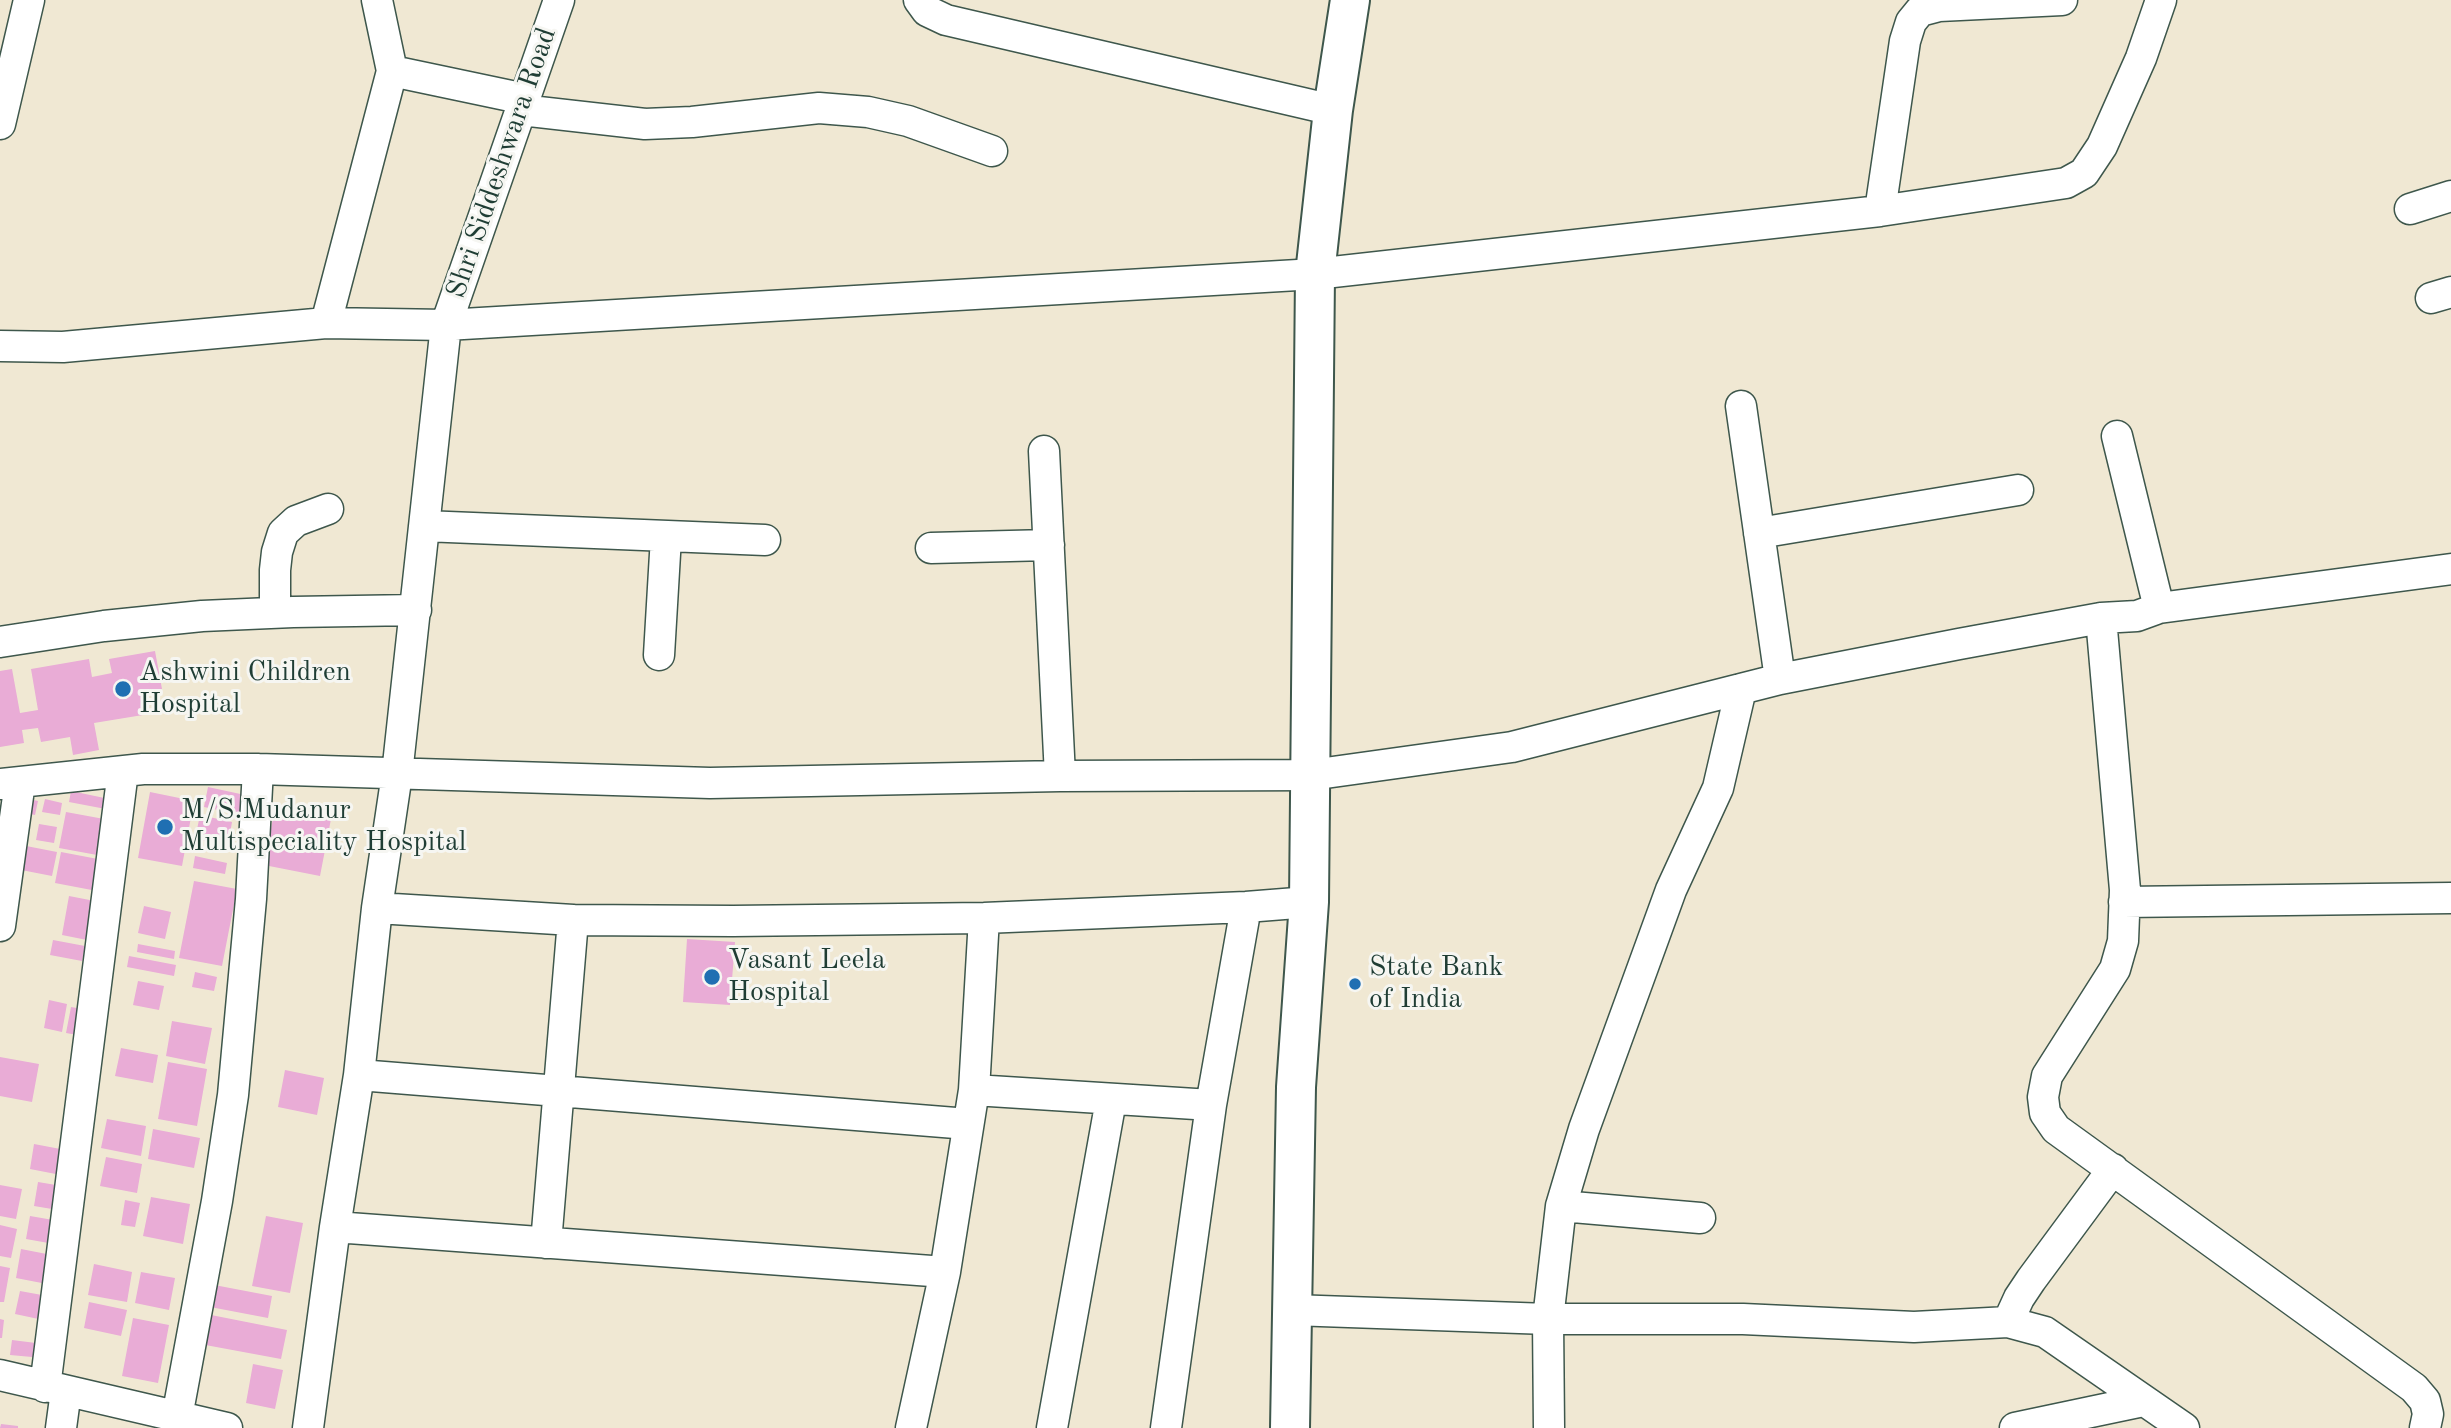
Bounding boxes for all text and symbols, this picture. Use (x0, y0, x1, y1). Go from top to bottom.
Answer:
street label: Shri Siddeshwara Road (440, 23, 564, 303)
place label: Ashwini Children Hospital (139, 656, 351, 722)
marker: Ashwini Children Hospital (113, 679, 133, 699)
place label: M/S.Mudanur Multispeciality Hospital (181, 794, 466, 860)
marker: M/S.Mudanur Multispeciality Hospital (155, 817, 175, 837)
place label: Vasant Leela Hospital (728, 944, 886, 1010)
place label: State Bank of India (1369, 951, 1503, 1017)
marker: Vasant Leela Hospital (702, 967, 722, 987)
marker: State Bank of India (1347, 976, 1363, 992)

